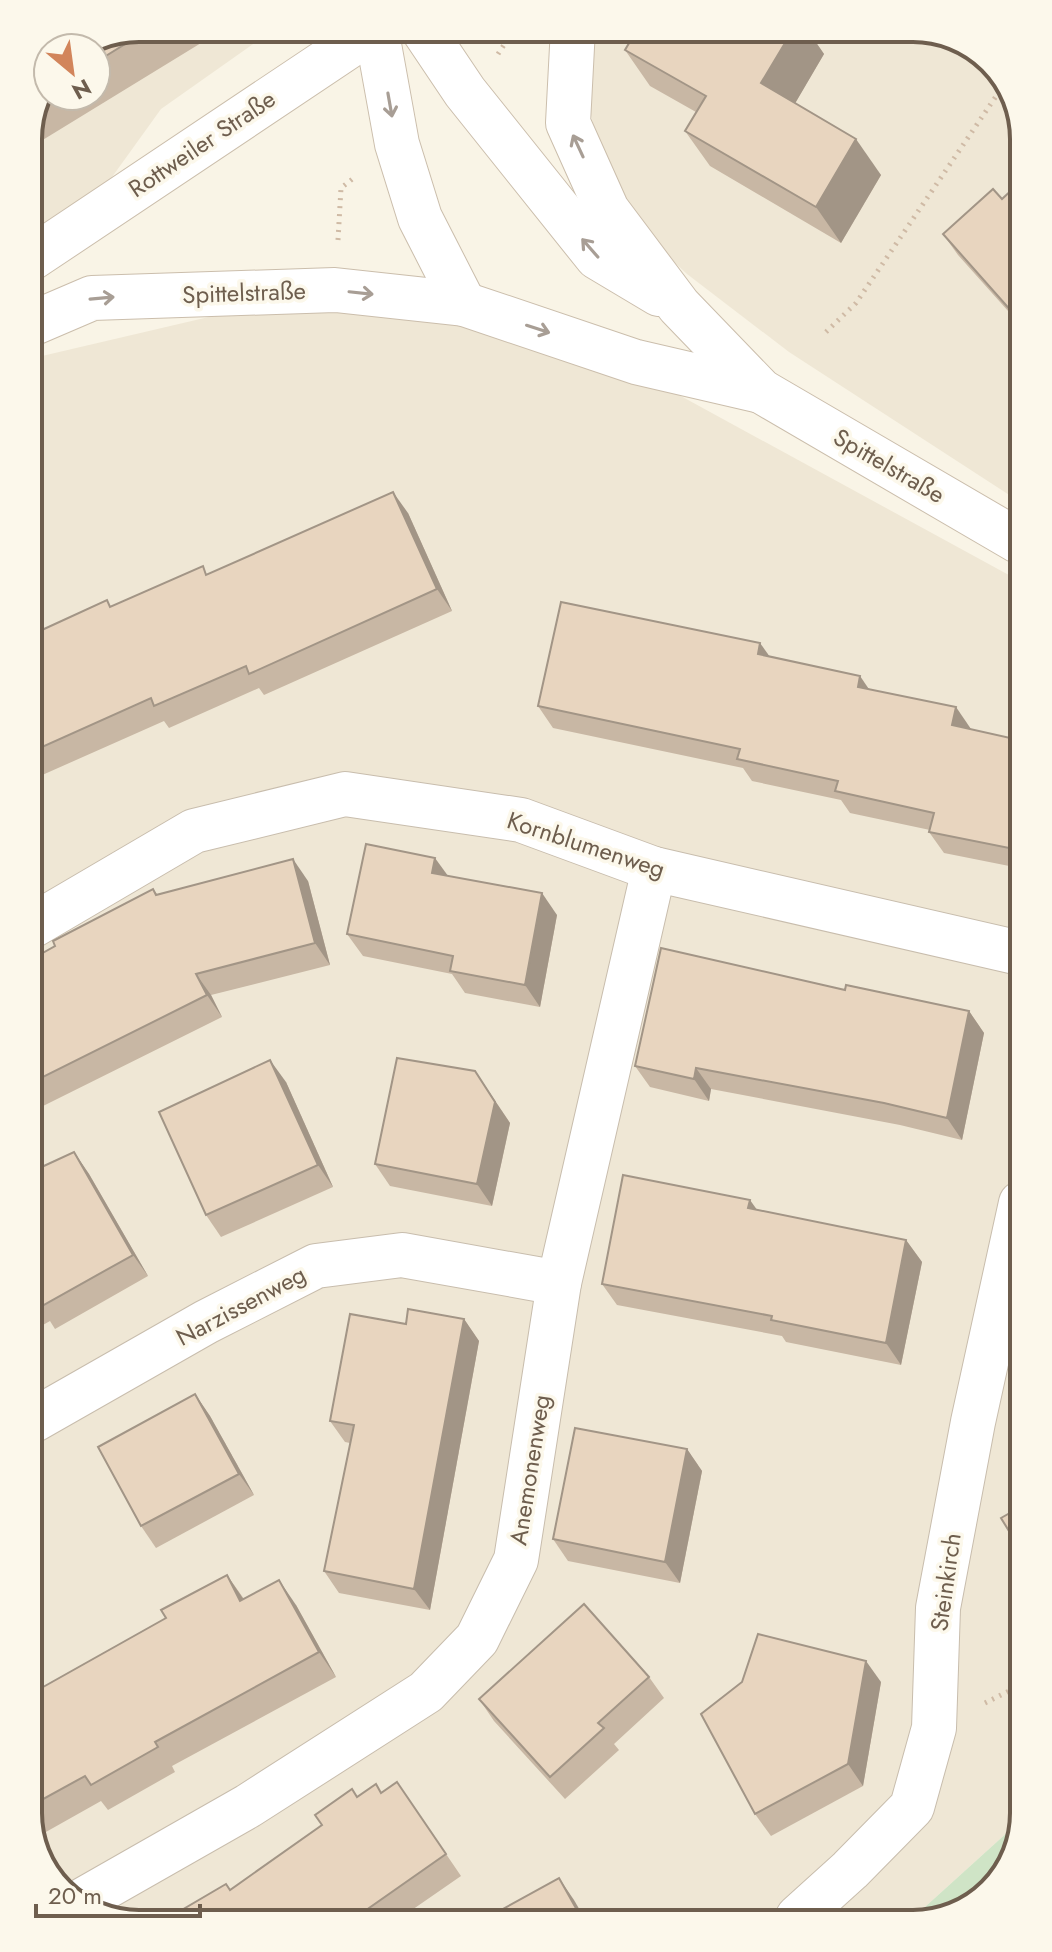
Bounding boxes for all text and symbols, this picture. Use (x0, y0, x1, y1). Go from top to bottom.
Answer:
north arrow (32, 32, 112, 112)
text: N (66, 71, 97, 108)
street label: Rottweiler Straße (121, 81, 282, 206)
one-way arrow (383, 92, 398, 117)
one-way arrow (570, 134, 585, 158)
one-way arrow (582, 239, 600, 259)
street label: Spittelstraße (182, 273, 306, 312)
one-way arrow (347, 285, 374, 300)
one-way arrow (88, 291, 115, 306)
one-way arrow (525, 322, 550, 337)
street label: Spittelstraße (827, 420, 952, 512)
street label: Kornblumenweg (503, 803, 670, 887)
street label: Narzissenweg (170, 1257, 312, 1354)
street label: Anemonenweg (500, 1392, 559, 1548)
street label: Steinkirch (921, 1531, 970, 1633)
scale bar (36, 1868, 200, 1918)
text: 20 m (48, 1878, 102, 1913)

